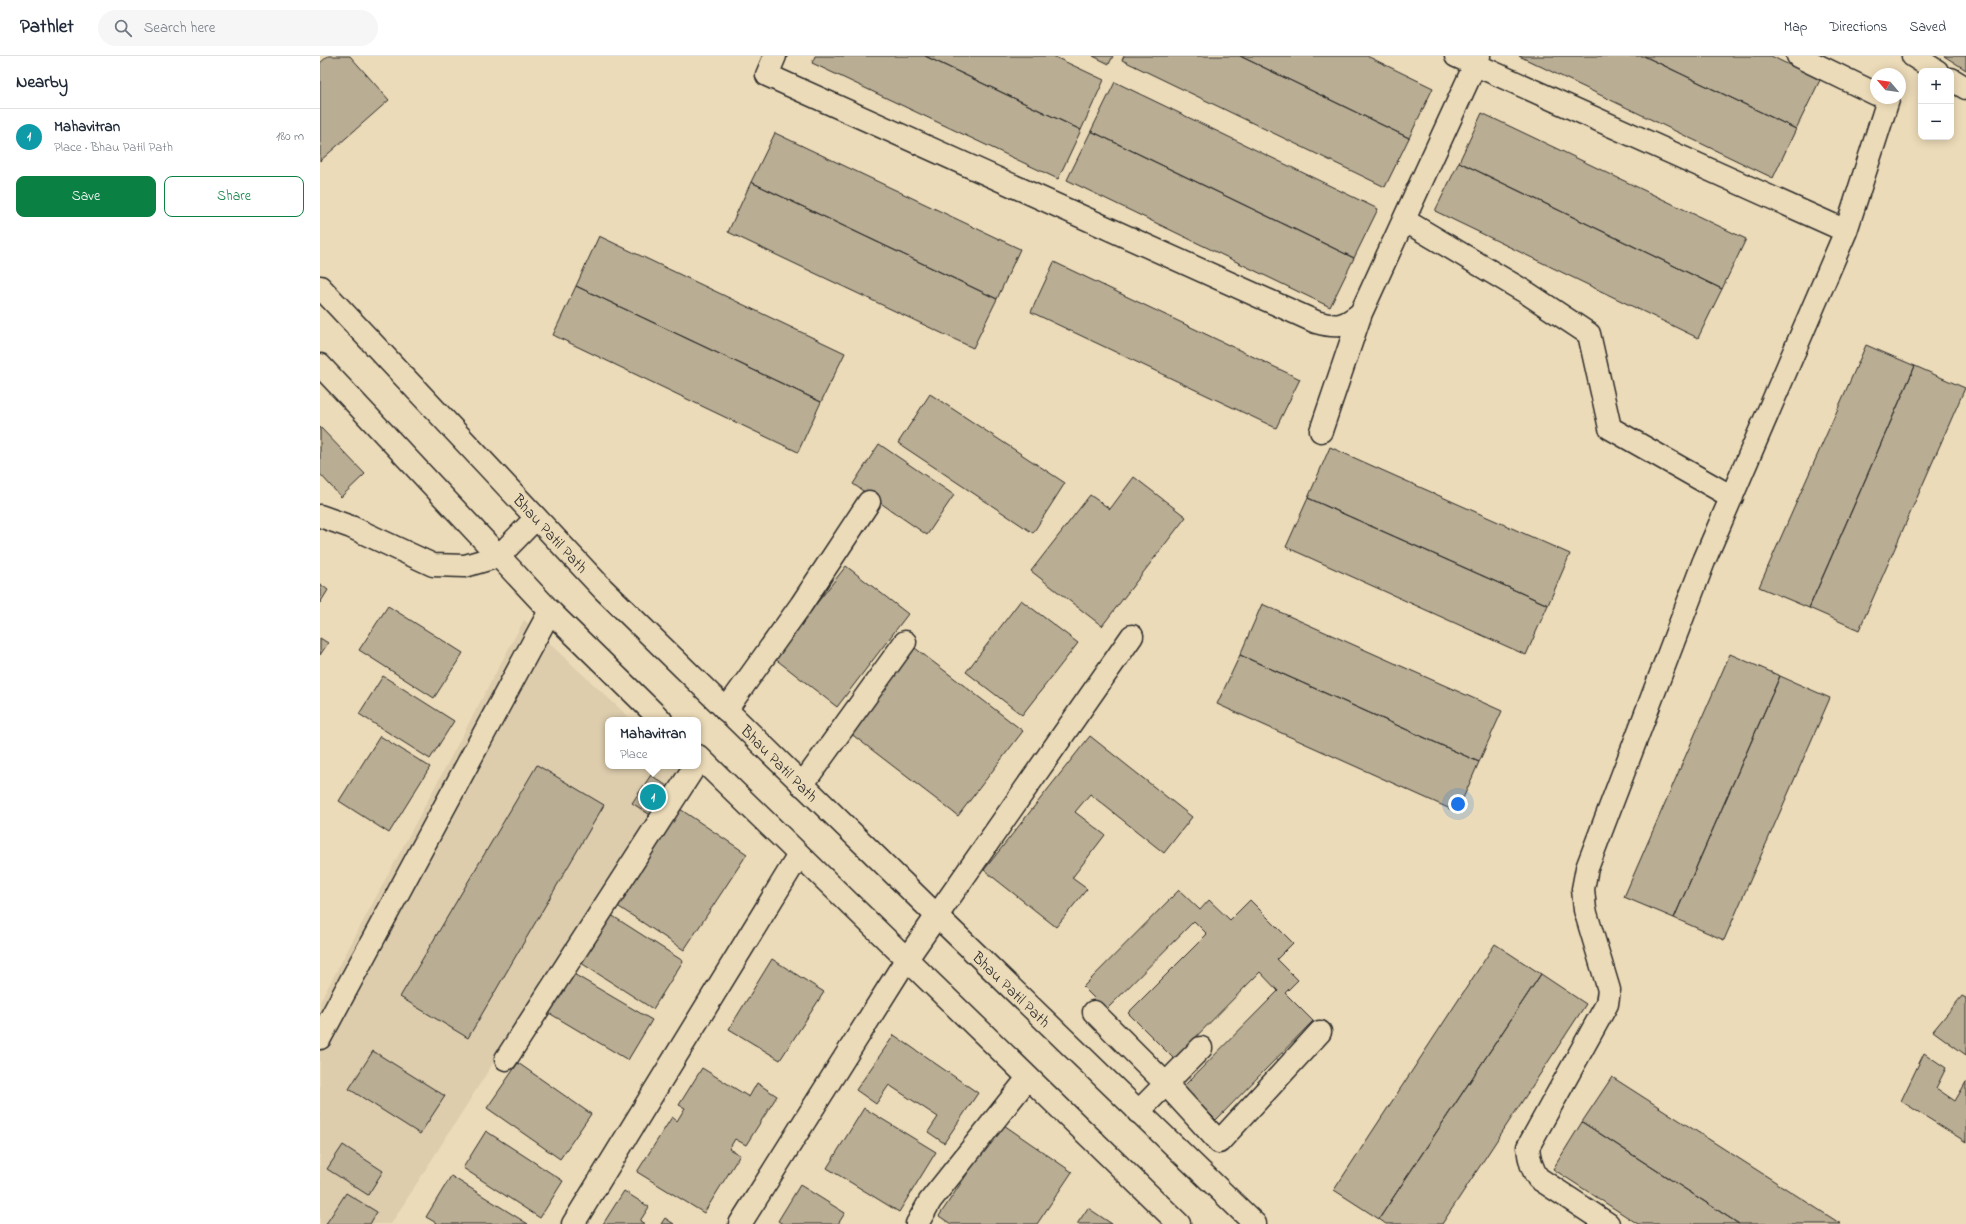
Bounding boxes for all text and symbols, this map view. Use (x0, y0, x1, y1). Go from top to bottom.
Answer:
search box (98, 10, 378, 46)
text: Pathlet (20, 14, 74, 41)
icon: search (112, 17, 134, 39)
text: Search here (144, 17, 215, 39)
text: Map (1784, 17, 1807, 38)
text: Directions (1829, 17, 1887, 38)
text: Saved (1909, 17, 1946, 38)
north arrow (1870, 68, 1906, 104)
map controls (1918, 68, 1954, 140)
button: + (1918, 68, 1954, 104)
text: Nearby (16, 70, 68, 95)
button: − (1918, 104, 1954, 140)
text: Mahavitran (54, 116, 120, 138)
text: 1 (27, 127, 31, 146)
text: 180 m (276, 127, 304, 146)
text: Place · Bhau Patil Path (54, 138, 173, 157)
button: Save (16, 176, 156, 217)
button: Share (164, 176, 304, 217)
street label: Bhau Patil Path (506, 489, 593, 579)
popup (605, 717, 701, 769)
street label: Bhau Patil Path (734, 720, 823, 809)
text: Mahavitran (620, 723, 686, 745)
text: Place (620, 745, 648, 764)
pin: 1 (640, 782, 666, 812)
your location (1448, 794, 1468, 814)
street label: Bhau Patil Path (965, 946, 1055, 1034)

